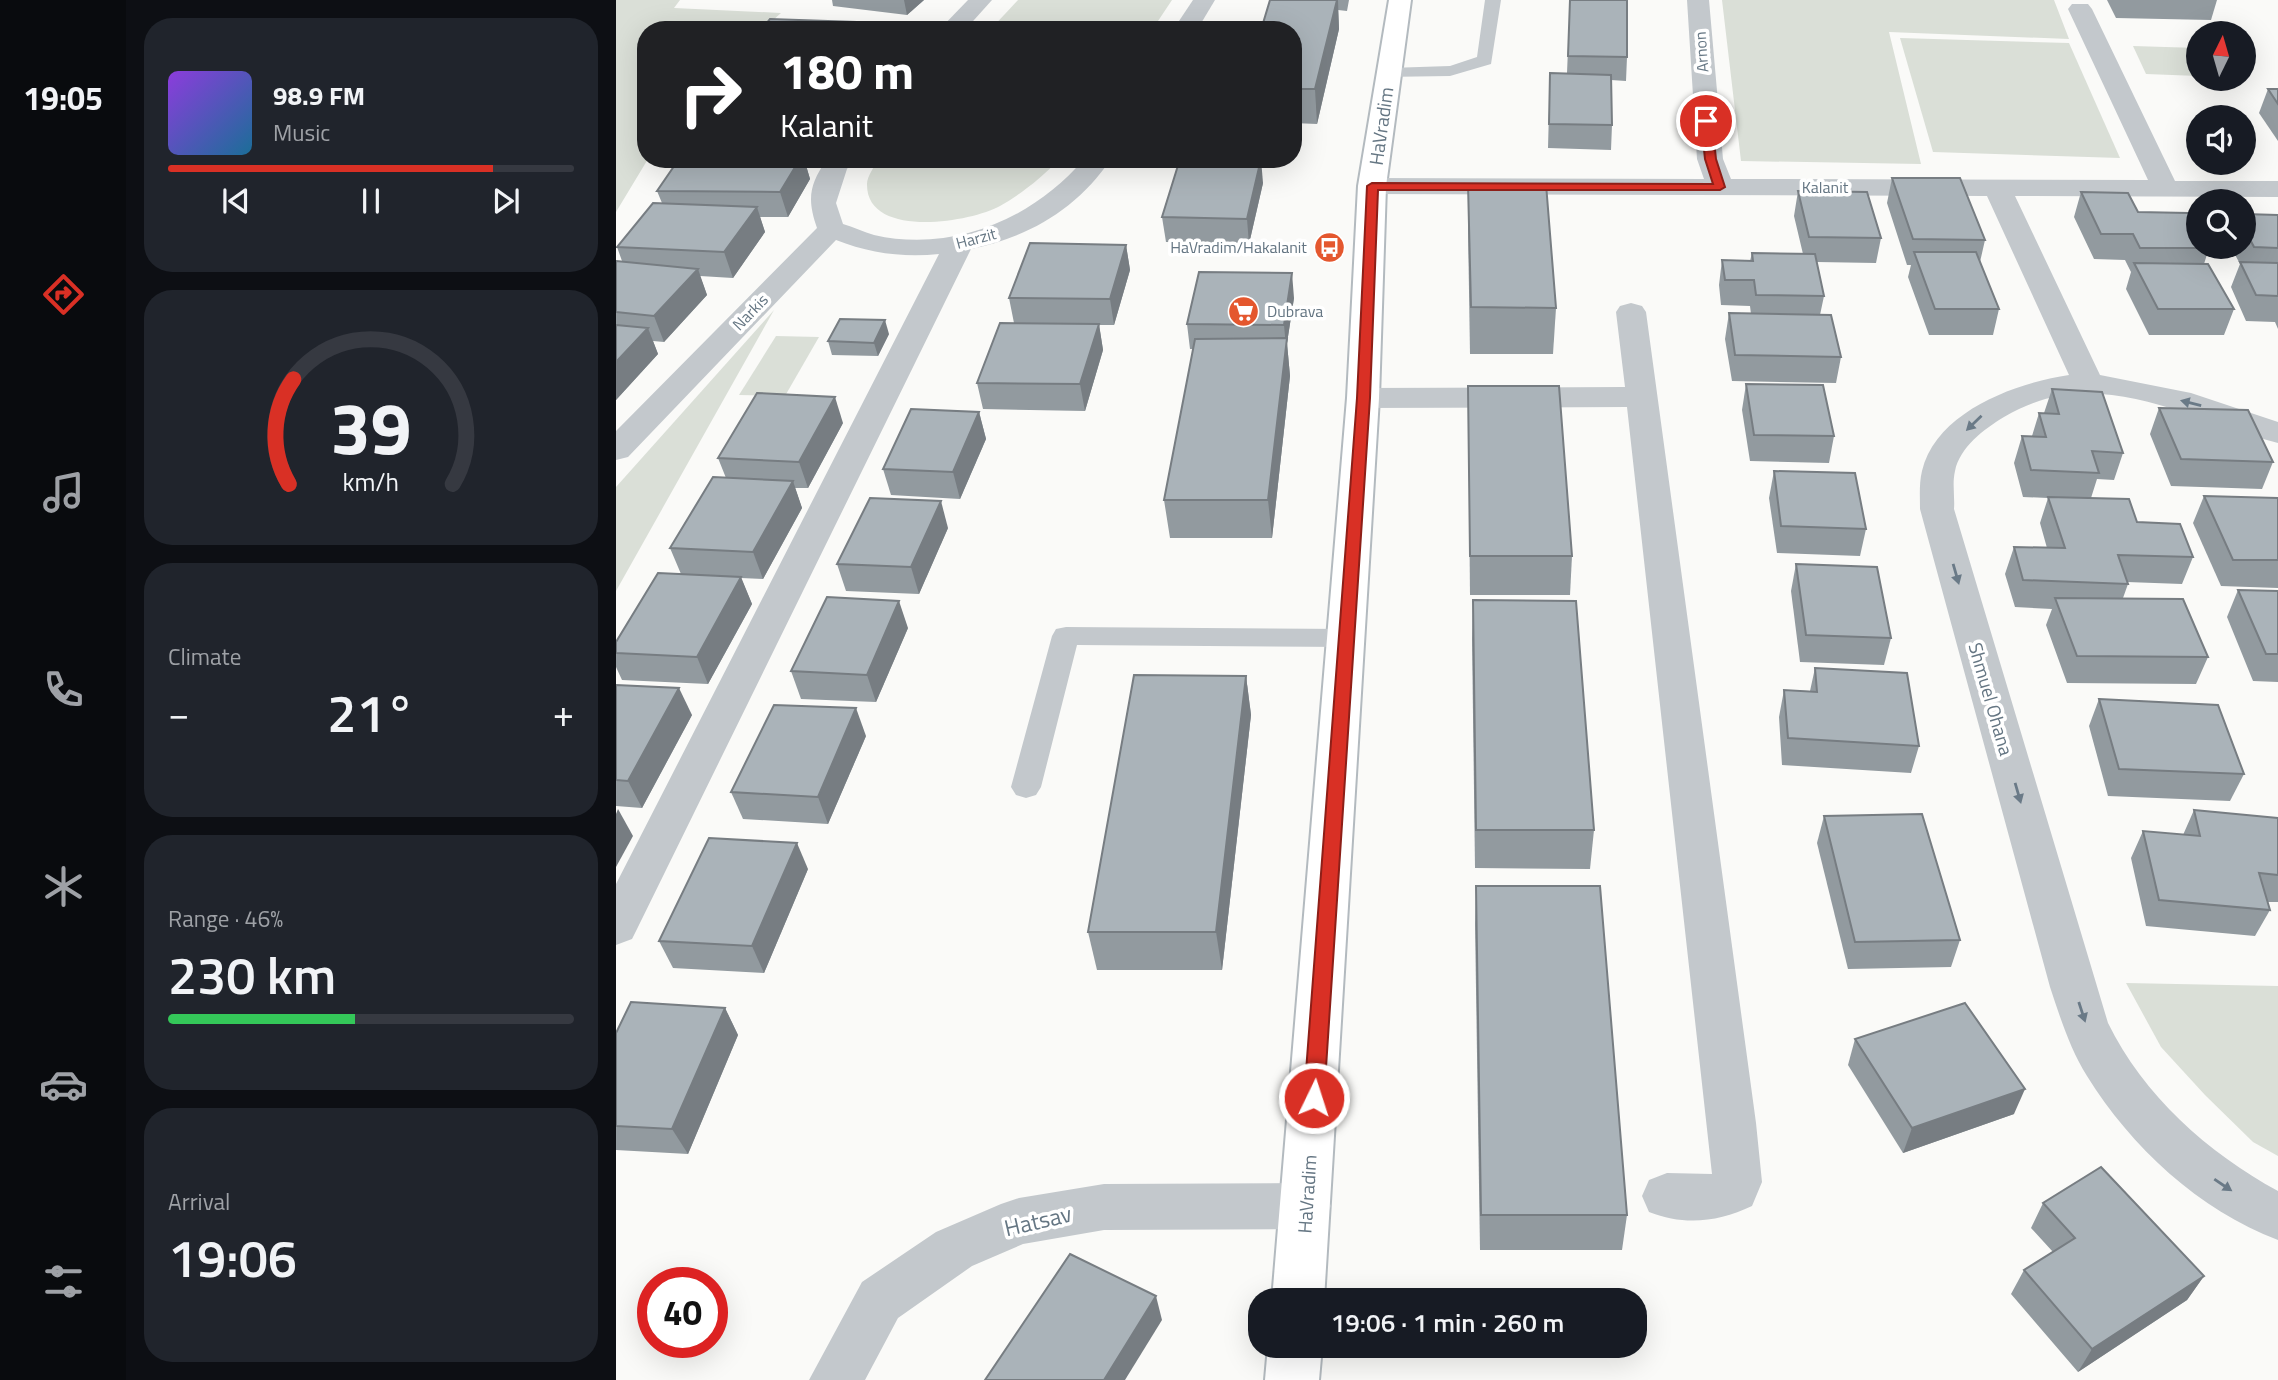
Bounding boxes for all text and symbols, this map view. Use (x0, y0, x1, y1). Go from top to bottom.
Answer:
north arrow (2186, 21, 2256, 91)
map controls (2186, 21, 2256, 259)
street label: Arnon (1688, 31, 1714, 73)
text: 180 m (780, 33, 914, 108)
icon: right (665, 49, 756, 140)
text: 19:05 (23, 74, 103, 122)
text: 98.9 FM (273, 76, 365, 115)
street label: HaVradim (1361, 85, 1400, 167)
pin (1676, 91, 1736, 151)
text: Kalanit (780, 101, 873, 149)
icon: arrive (1687, 102, 1725, 140)
button: sound (2186, 105, 2256, 175)
text: Music (273, 115, 330, 150)
street label: Kalanit (1802, 175, 1849, 199)
icon: previous (217, 182, 255, 220)
icon: pause (352, 182, 390, 220)
icon: next (487, 182, 525, 220)
button: search (2186, 189, 2256, 259)
street label: Harzit (953, 221, 999, 255)
bus stop icon: HaVradim/Hakalanit (1313, 230, 1347, 264)
place label: HaVradim/Hakalanit (1170, 235, 1307, 259)
icon: directions (39, 270, 88, 319)
street label: Narkis (726, 288, 774, 336)
supermarket icon: Dubrava (1227, 294, 1261, 328)
place label: Dubrava (1267, 299, 1323, 323)
text: 39 (330, 372, 412, 482)
one-way arrow (2179, 397, 2201, 408)
one-way arrow (1966, 415, 1983, 431)
text: km/h (343, 462, 399, 500)
icon: music (39, 468, 88, 517)
one-way arrow (1951, 564, 1962, 586)
text: Climate (168, 639, 241, 674)
street label: Shmuel Ohana (1961, 639, 2022, 759)
icon: phone (39, 665, 88, 714)
text: 21° (327, 673, 415, 752)
text: − (168, 684, 189, 742)
text: + (553, 684, 574, 742)
one-way arrow (2014, 783, 2024, 804)
icon: climate (39, 862, 88, 911)
text: Range · 46% (168, 901, 283, 936)
text: 230 km (168, 935, 336, 1014)
one-way arrow (2077, 1001, 2087, 1022)
icon: car (39, 1060, 88, 1109)
position arrow (1277, 1061, 1351, 1135)
street label: HaVradim (1289, 1154, 1324, 1234)
one-way arrow (2213, 1179, 2233, 1192)
text: Arrival (168, 1184, 230, 1219)
street label: Hatsav (1001, 1196, 1075, 1245)
text: 19:06 (168, 1218, 297, 1297)
icon: filters (39, 1257, 88, 1306)
speed limit sign: 40 (637, 1267, 728, 1358)
text: 19:06 · 1 min · 260 m (1331, 1303, 1564, 1342)

